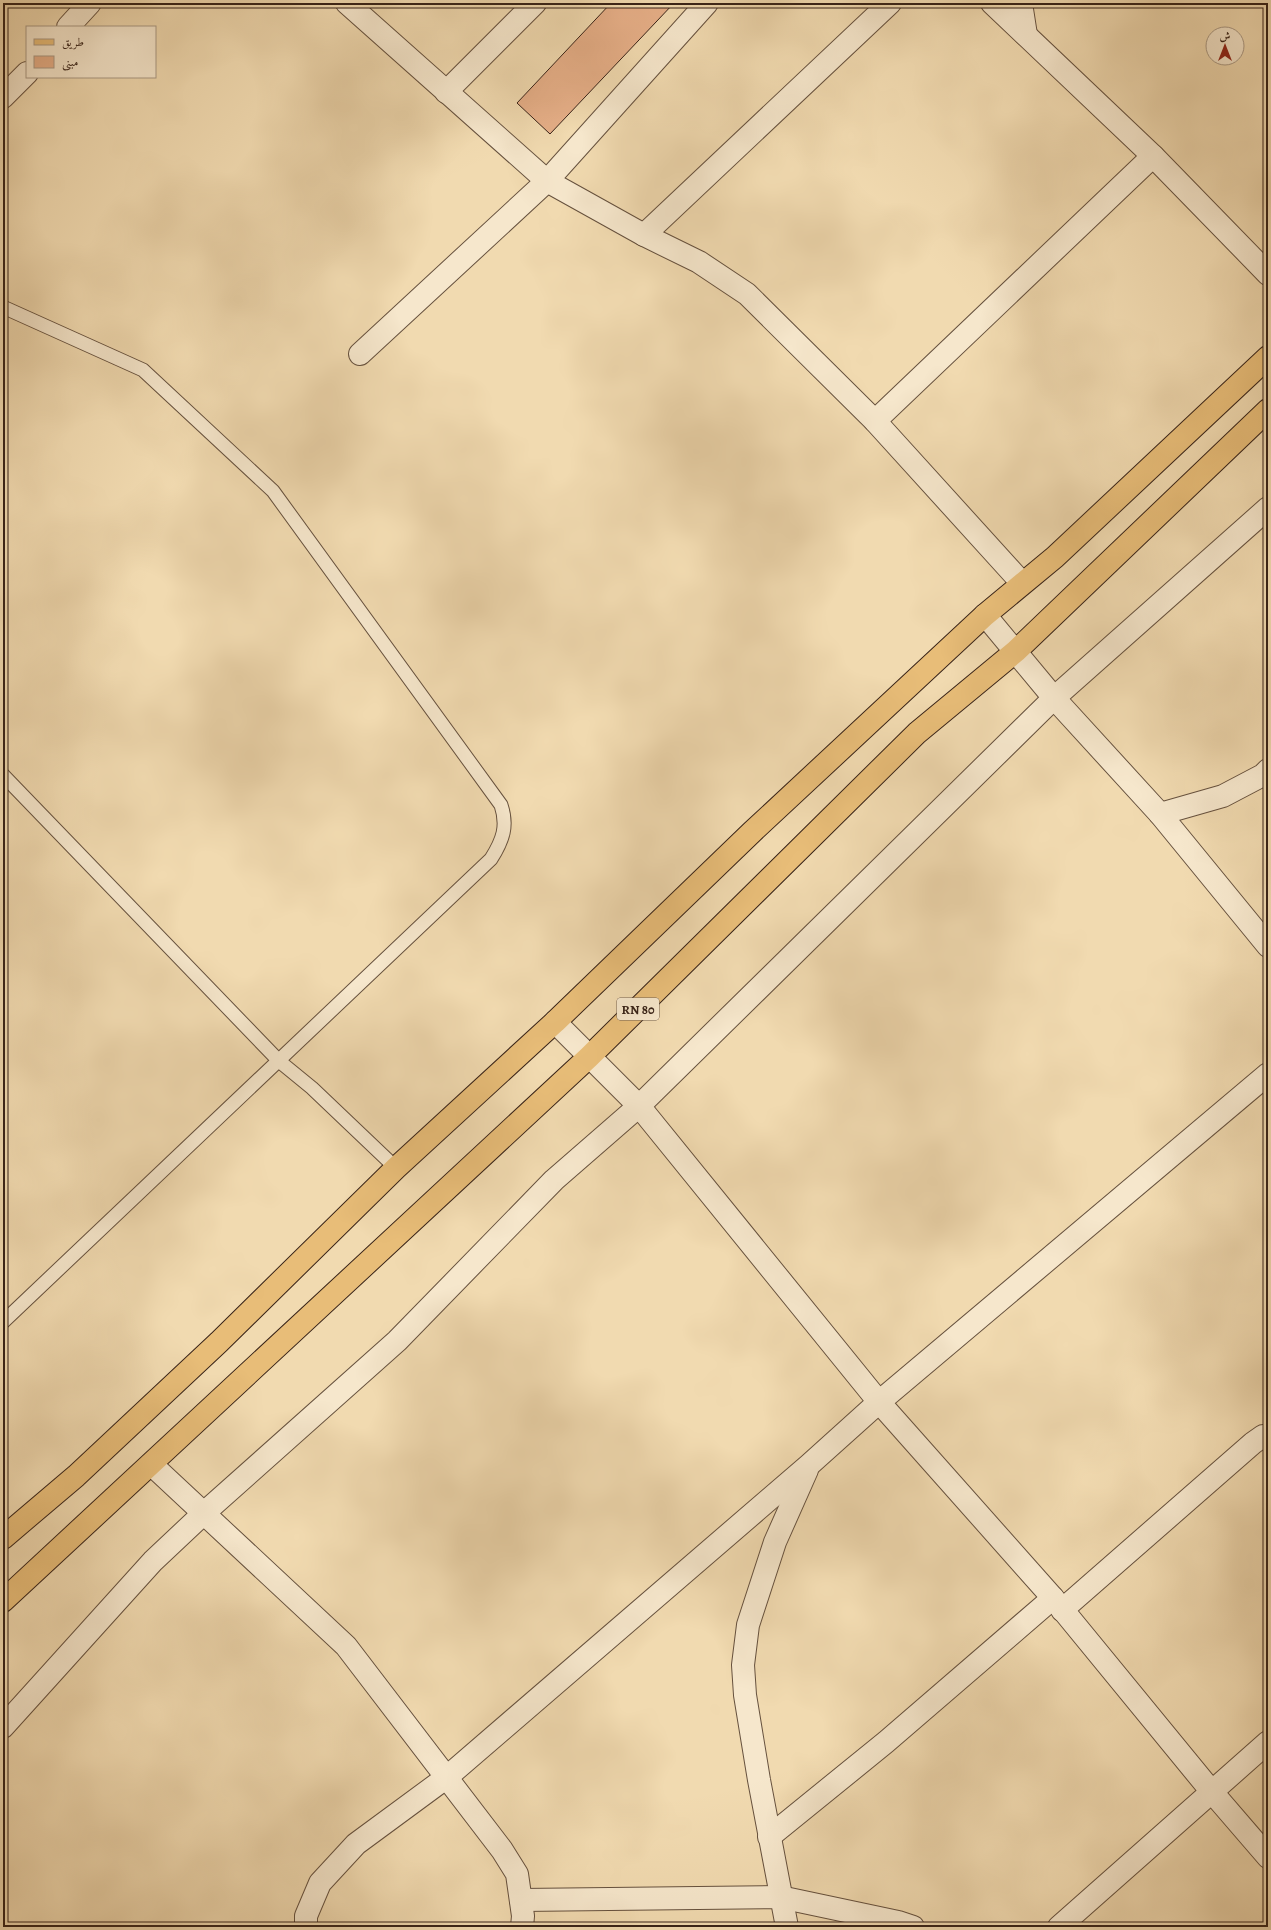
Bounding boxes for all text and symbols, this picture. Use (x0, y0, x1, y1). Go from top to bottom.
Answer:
legend (26, 26, 156, 78)
north arrow (1205, 26, 1245, 66)
text: ش (1220, 29, 1231, 44)
text: طريق (62, 34, 84, 50)
text: مبنى (62, 54, 78, 71)
road number: RN 80 (617, 998, 659, 1020)

